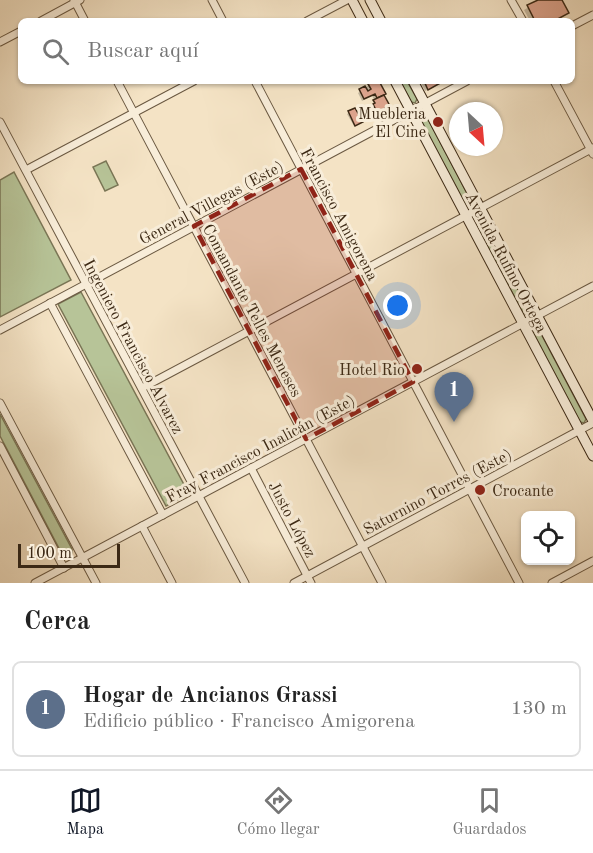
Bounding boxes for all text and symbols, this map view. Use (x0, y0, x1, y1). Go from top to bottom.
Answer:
search box (18, 18, 575, 84)
icon: search (39, 35, 72, 68)
text: Buscar aquí (87, 40, 199, 62)
north arrow (449, 102, 503, 156)
place label: Muebleria El Cine (358, 107, 426, 141)
marker: Muebleria El Cine (431, 115, 445, 129)
street label: Francisco Amigorena (296, 146, 380, 284)
street label: General Villegas (Este) (137, 158, 287, 249)
street label: Avenida Rufino Ortega (461, 190, 549, 336)
street label: Comandante Telles Meneses (199, 222, 304, 400)
street label: Ingeniero Francisco Alvarez (79, 257, 185, 437)
your location (383, 291, 412, 320)
marker: Hotel Rio (410, 362, 424, 376)
place label: Hotel Rio (339, 363, 405, 379)
pin: 1 (434, 372, 474, 422)
street label: Fray Francisco Inalicán (Este) (163, 392, 358, 507)
street label: Saturnino Torres (Este) (361, 446, 515, 539)
street label: Justo López (265, 479, 318, 561)
marker: Crocante (473, 483, 487, 497)
place label: Crocante (492, 484, 554, 500)
map controls (521, 511, 575, 565)
button: locate (521, 511, 575, 565)
scale bar (18, 541, 120, 568)
text: 100 m (27, 546, 72, 562)
text: Cerca (24, 609, 90, 635)
text: Hogar de Ancianos Grassi (83, 685, 337, 707)
text: 1 (40, 699, 51, 719)
text: 130 m (511, 699, 567, 719)
text: Edificio público · Francisco Amigorena (83, 712, 415, 732)
tab: Mapa (66, 784, 104, 840)
tab: Cómo llegar (237, 784, 320, 840)
tab: Guardados (453, 784, 527, 840)

